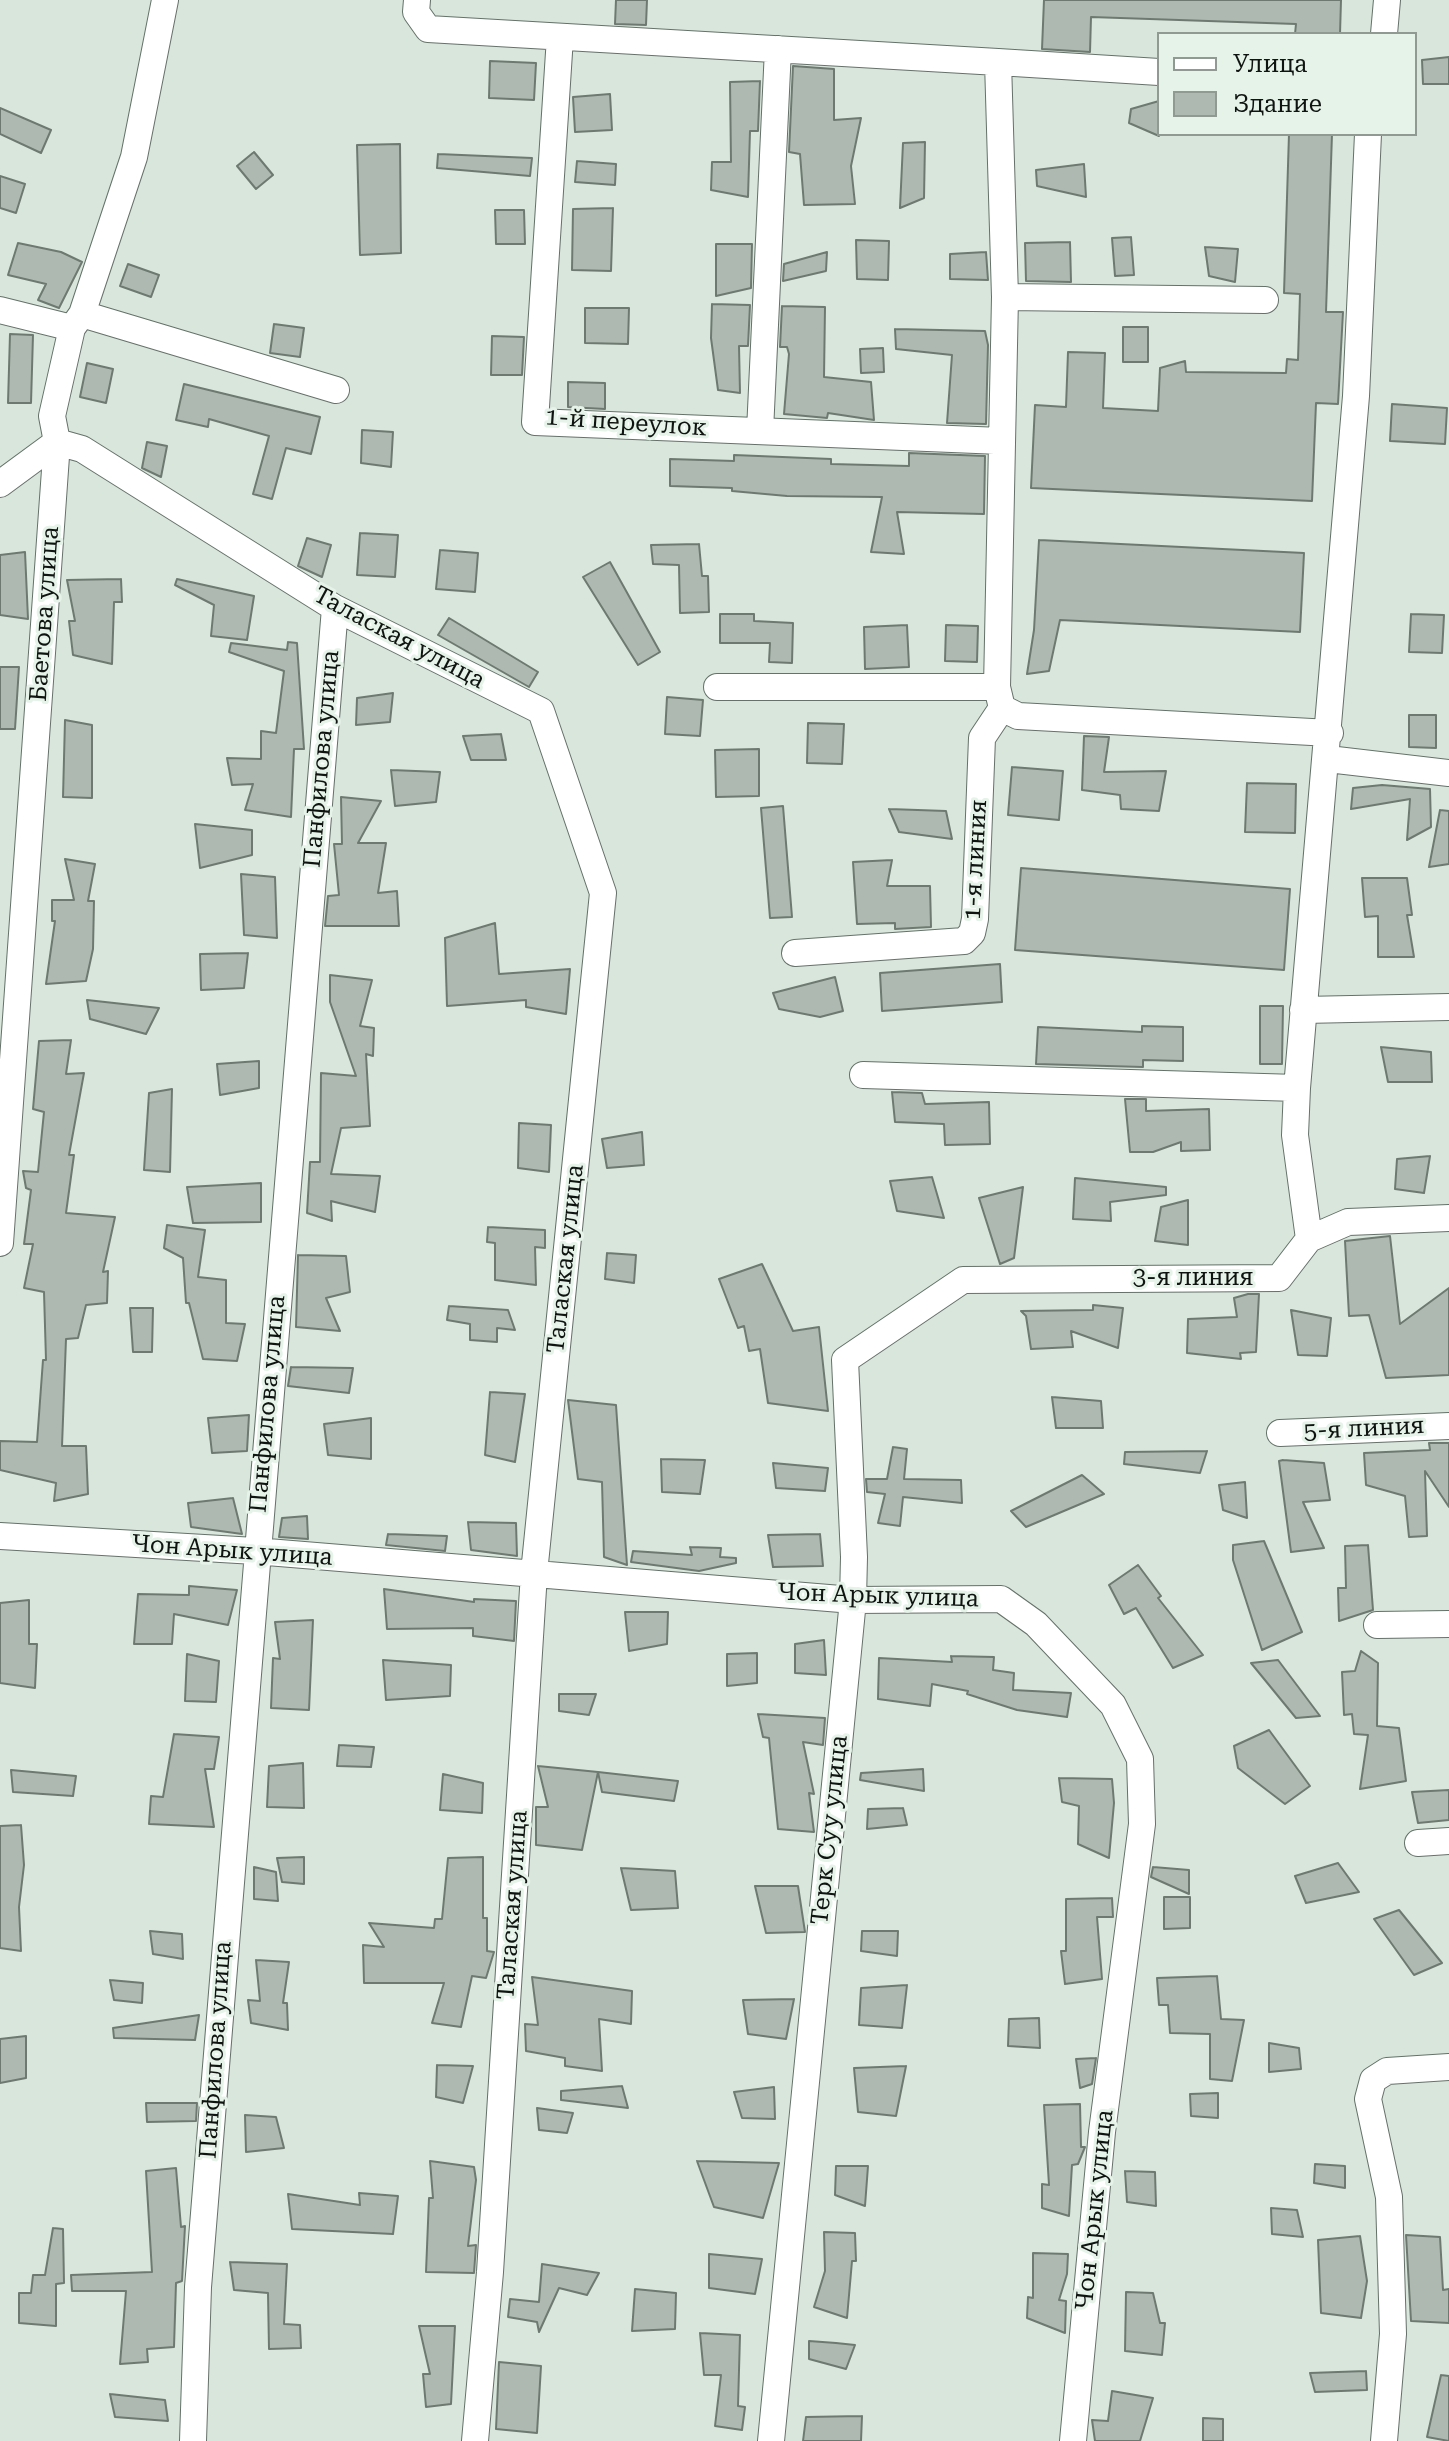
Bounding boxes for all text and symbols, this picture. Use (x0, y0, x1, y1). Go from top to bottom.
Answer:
legend (1157, 32, 1417, 136)
text: Улица (1233, 50, 1307, 78)
text: Здание (1233, 90, 1322, 118)
street label: 1-й переулок (544, 403, 708, 443)
street label: Баетова улица (25, 526, 65, 702)
street label: Талаская улица (308, 581, 490, 695)
street label: Панфилова улица (298, 649, 346, 869)
street label: 1-я линия (958, 799, 994, 921)
street label: Талаская улица (542, 1163, 590, 1355)
street label: 3-я линия (1133, 1264, 1253, 1292)
street label: Панфилова улица (244, 1294, 292, 1514)
street label: 5-я линия (1303, 1411, 1425, 1447)
street label: Чон Арык улица (131, 1530, 333, 1572)
street label: Чон Арык улица (777, 1578, 979, 1614)
street label: Терк Суу улица (806, 1734, 854, 1926)
street label: Талаская улица (492, 1809, 534, 2001)
street label: Панфилова улица (194, 1940, 238, 2160)
street label: Чон Арык улица (1070, 2108, 1120, 2312)

